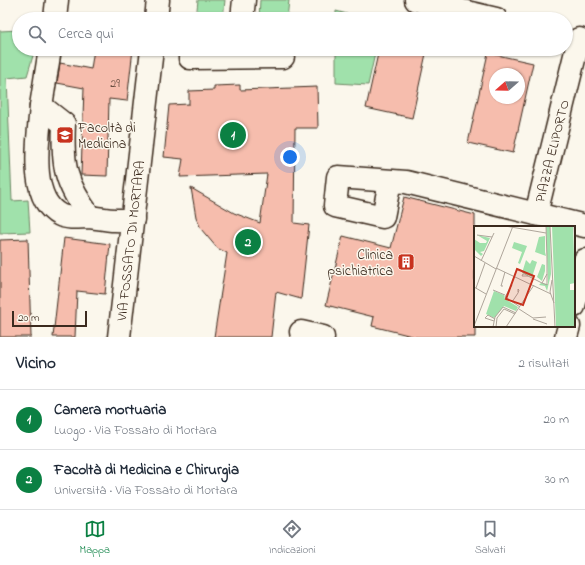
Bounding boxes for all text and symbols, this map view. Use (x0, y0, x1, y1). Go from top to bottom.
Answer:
search box (12, 12, 573, 56)
icon: search (26, 23, 48, 45)
text: Cerca qui (58, 23, 114, 45)
north arrow (489, 68, 525, 104)
house number: 29 (110, 75, 120, 93)
street label: PIAZZA ELIPORTO (530, 98, 576, 205)
place label: Facoltà di Medicina (77, 118, 136, 155)
pin: 1 (220, 120, 246, 150)
school or university icon: Facoltà di Medicina (55, 125, 75, 145)
your location (280, 147, 300, 167)
street label: VIA FOSSATO DI MORTARA (112, 160, 151, 323)
inset map (474, 226, 575, 327)
pin: 2 (235, 227, 261, 257)
place label: Clinica psichiatrica (327, 245, 393, 282)
building icon: Clinica psichiatrica (396, 252, 416, 272)
scale bar (12, 309, 87, 328)
text: 20 m (18, 310, 40, 326)
text: Vicino (16, 351, 56, 376)
text: 2 risultati (519, 354, 569, 373)
text: Camera mortuaria (54, 399, 166, 421)
text: 1 (27, 410, 31, 429)
text: 20 m (544, 410, 569, 429)
text: Luogo · Via Fossato di Mortara (54, 421, 217, 440)
text: Facoltà di Medicina e Chirurgia (54, 459, 239, 481)
text: 2 (26, 470, 32, 489)
text: 30 m (545, 470, 569, 489)
text: Università · Via Fossato di Mortara (54, 481, 237, 500)
tab: Mappa (80, 518, 110, 558)
tab: Indicazioni (269, 518, 316, 558)
tab: Salvati (475, 518, 505, 558)

